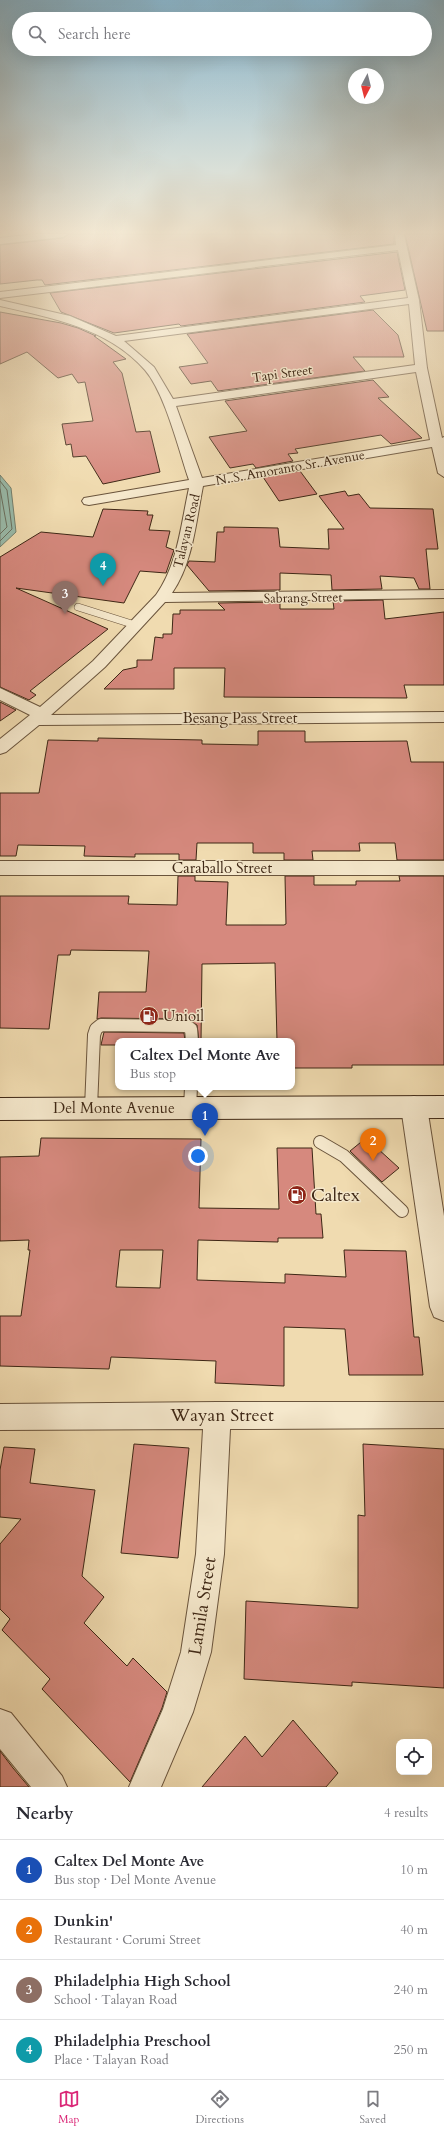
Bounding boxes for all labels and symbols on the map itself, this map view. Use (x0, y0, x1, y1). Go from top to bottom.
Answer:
north arrow (348, 68, 384, 104)
street label: Tapi Street (251, 361, 313, 387)
street label: N. S. Amoranto Sr. Avenue (214, 446, 366, 490)
street label: Talayan Road (169, 492, 205, 570)
pin: 4 (90, 553, 116, 586)
pin: 3 (52, 581, 78, 614)
street label: Sabrang Street (263, 588, 343, 608)
street label: Besang Pass Street (183, 708, 298, 728)
street label: Caraballo Street (172, 858, 272, 878)
fuel station icon: Unioil (138, 1005, 160, 1027)
place label: Unioil (163, 1006, 204, 1026)
street label: Del Monte Avenue (53, 1098, 175, 1118)
pin: 1 (192, 1103, 218, 1136)
pin: 2 (360, 1128, 386, 1161)
your location (188, 1146, 208, 1166)
place label: Caltex (311, 1183, 360, 1208)
fuel station icon: Caltex (286, 1184, 308, 1206)
street label: Wayan Street (169, 1403, 274, 1428)
street label: Lamila Street (182, 1555, 223, 1657)

